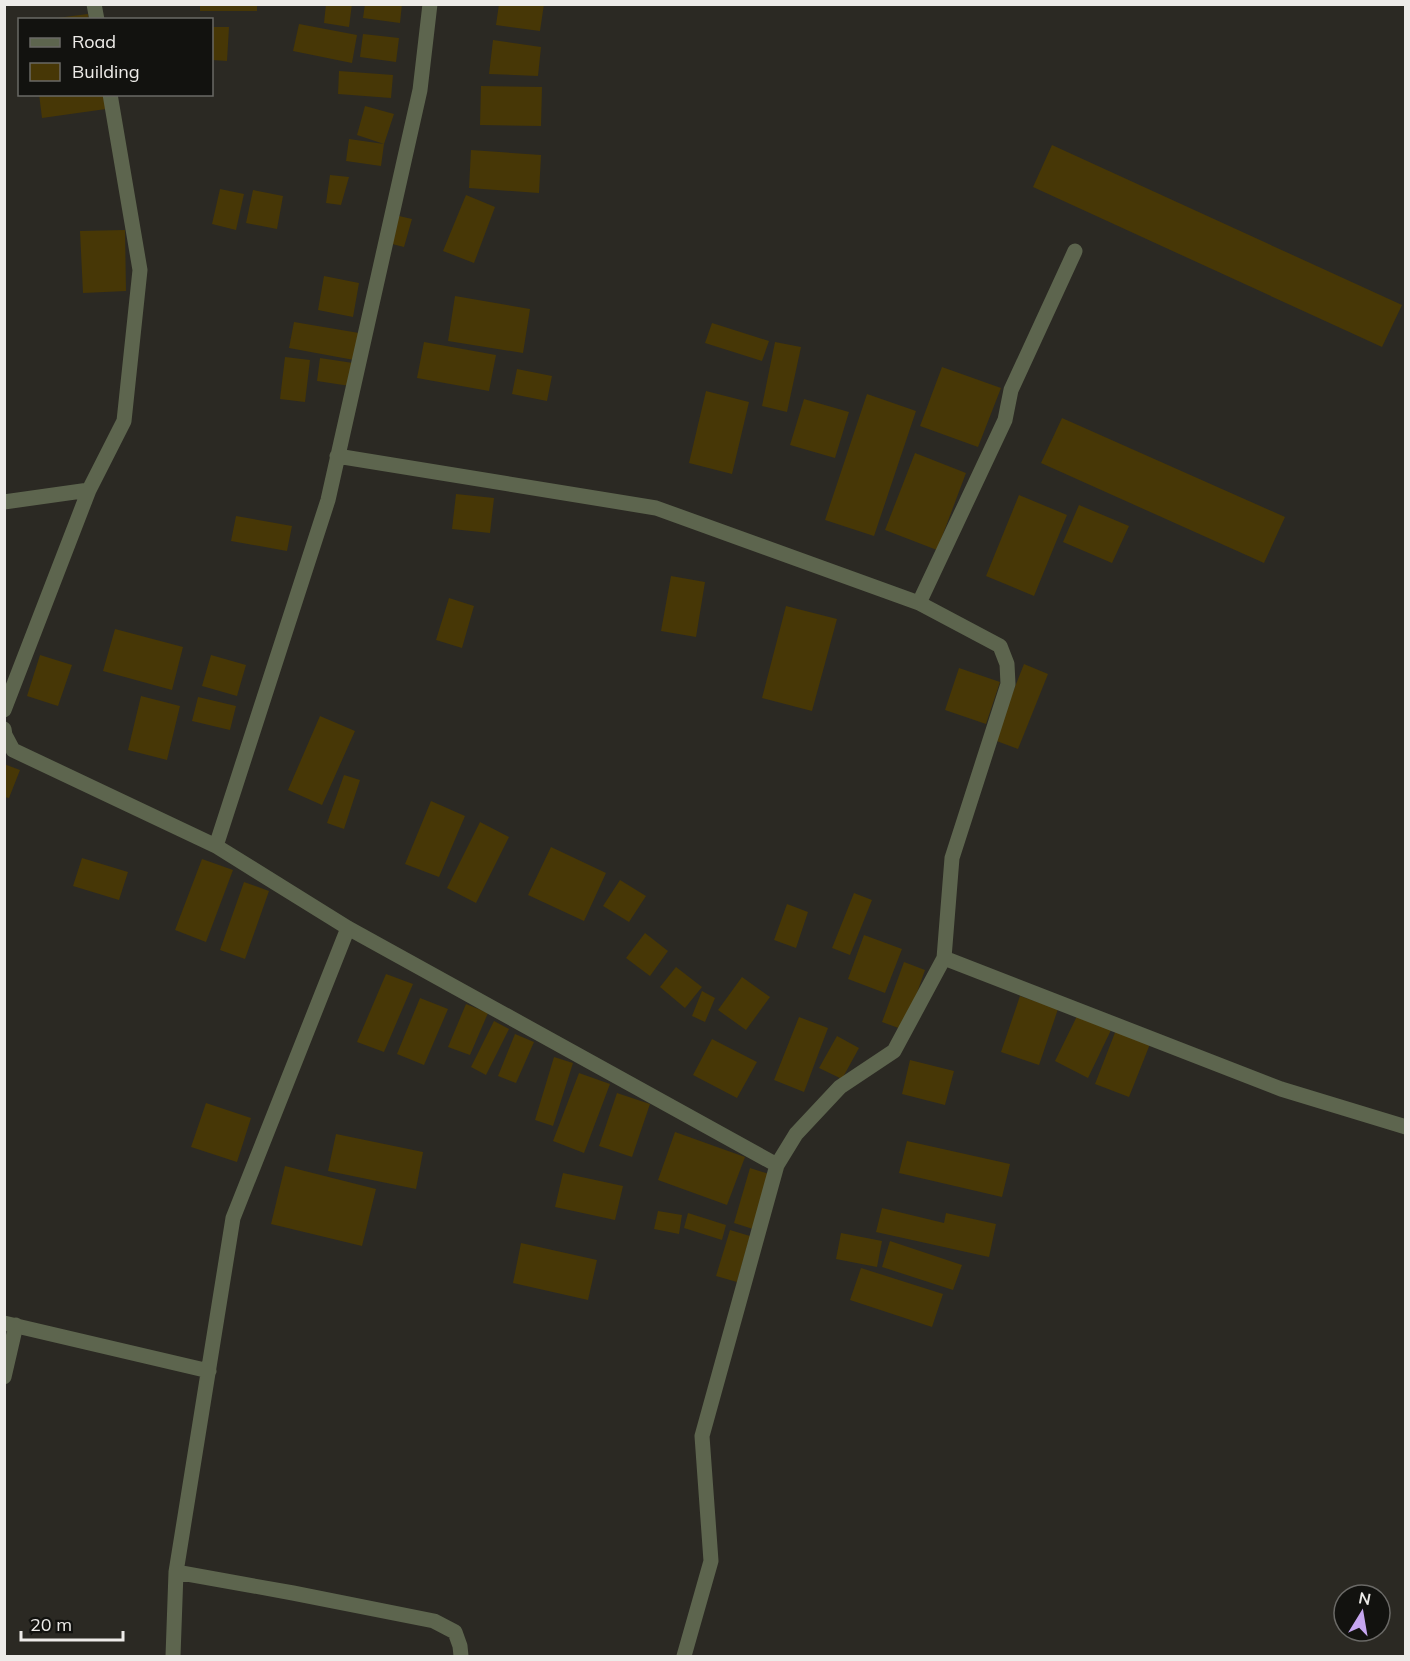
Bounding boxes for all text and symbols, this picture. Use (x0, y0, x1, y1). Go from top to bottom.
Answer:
legend (18, 18, 213, 96)
text: Road (72, 30, 116, 53)
text: Building (72, 60, 140, 83)
north arrow (1332, 1583, 1392, 1643)
text: N (1357, 1587, 1373, 1609)
scale bar (21, 1604, 123, 1642)
text: 20 m (30, 1613, 72, 1636)

